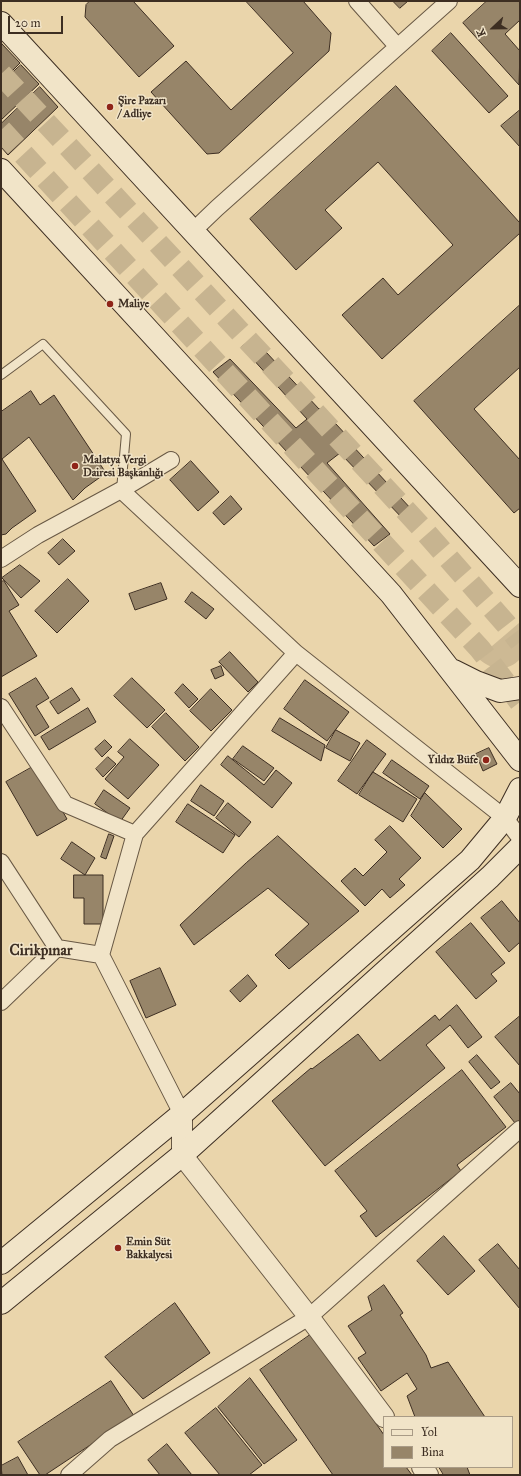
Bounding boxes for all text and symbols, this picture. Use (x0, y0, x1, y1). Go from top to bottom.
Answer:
scale bar (10, 8, 65, 34)
north arrow (473, 8, 513, 48)
text: 20 m (15, 16, 41, 30)
text: K (474, 27, 489, 39)
place label: Şire Pazarı / Adliye (118, 94, 166, 120)
marker: Şire Pazarı / Adliye (105, 102, 115, 112)
place label: Maliye (118, 297, 149, 311)
marker: Maliye (105, 299, 115, 309)
place label: Malatya Vergi Dairesi Başkanlığı (83, 453, 163, 479)
marker: Malatya Vergi Dairesi Başkanlığı (70, 461, 80, 471)
place label: Yıldız Büfe (428, 753, 478, 767)
marker: Yıldız Büfe (481, 755, 491, 765)
district label: Cirikpınar (10, 942, 72, 960)
place label: Emin Süt Bakkalyesi (126, 1235, 172, 1261)
marker: Emin Süt Bakkalyesi (113, 1243, 123, 1253)
legend (383, 1416, 513, 1468)
text: Yol (421, 1425, 437, 1439)
text: Bina (421, 1445, 444, 1459)

